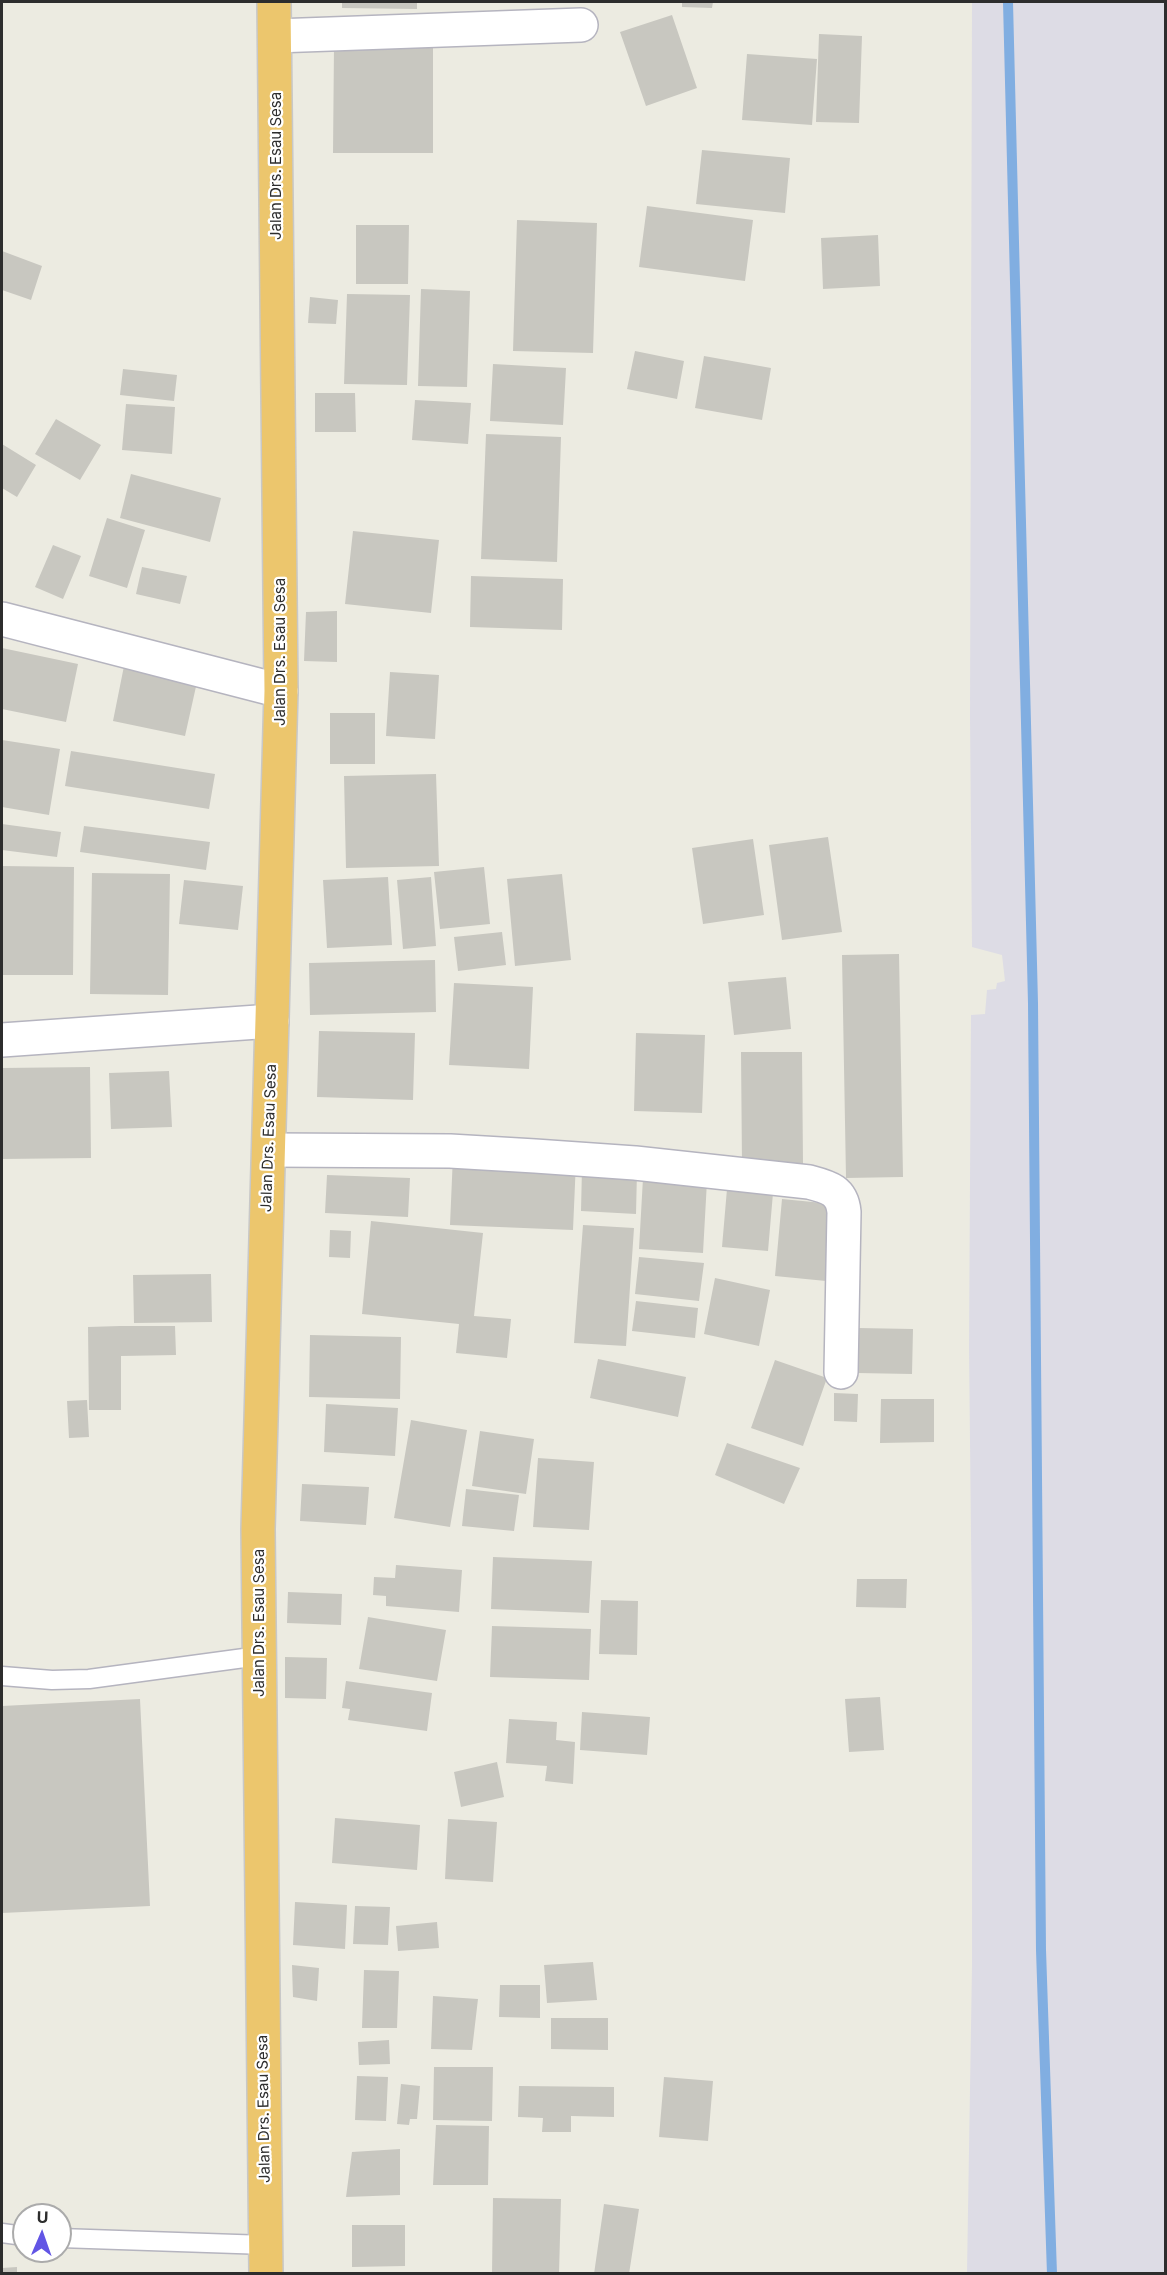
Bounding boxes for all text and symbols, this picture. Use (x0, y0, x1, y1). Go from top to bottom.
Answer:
street label: Jalan Drs. Esau Sesa (267, 92, 285, 240)
street label: Jalan Drs. Esau Sesa (271, 578, 289, 726)
street label: Jalan Drs. Esau Sesa (257, 1064, 281, 1212)
street label: Jalan Drs. Esau Sesa (250, 1549, 268, 1697)
street label: Jalan Drs. Esau Sesa (254, 2035, 274, 2183)
north arrow (12, 2203, 72, 2263)
text: U (36, 2207, 49, 2227)

